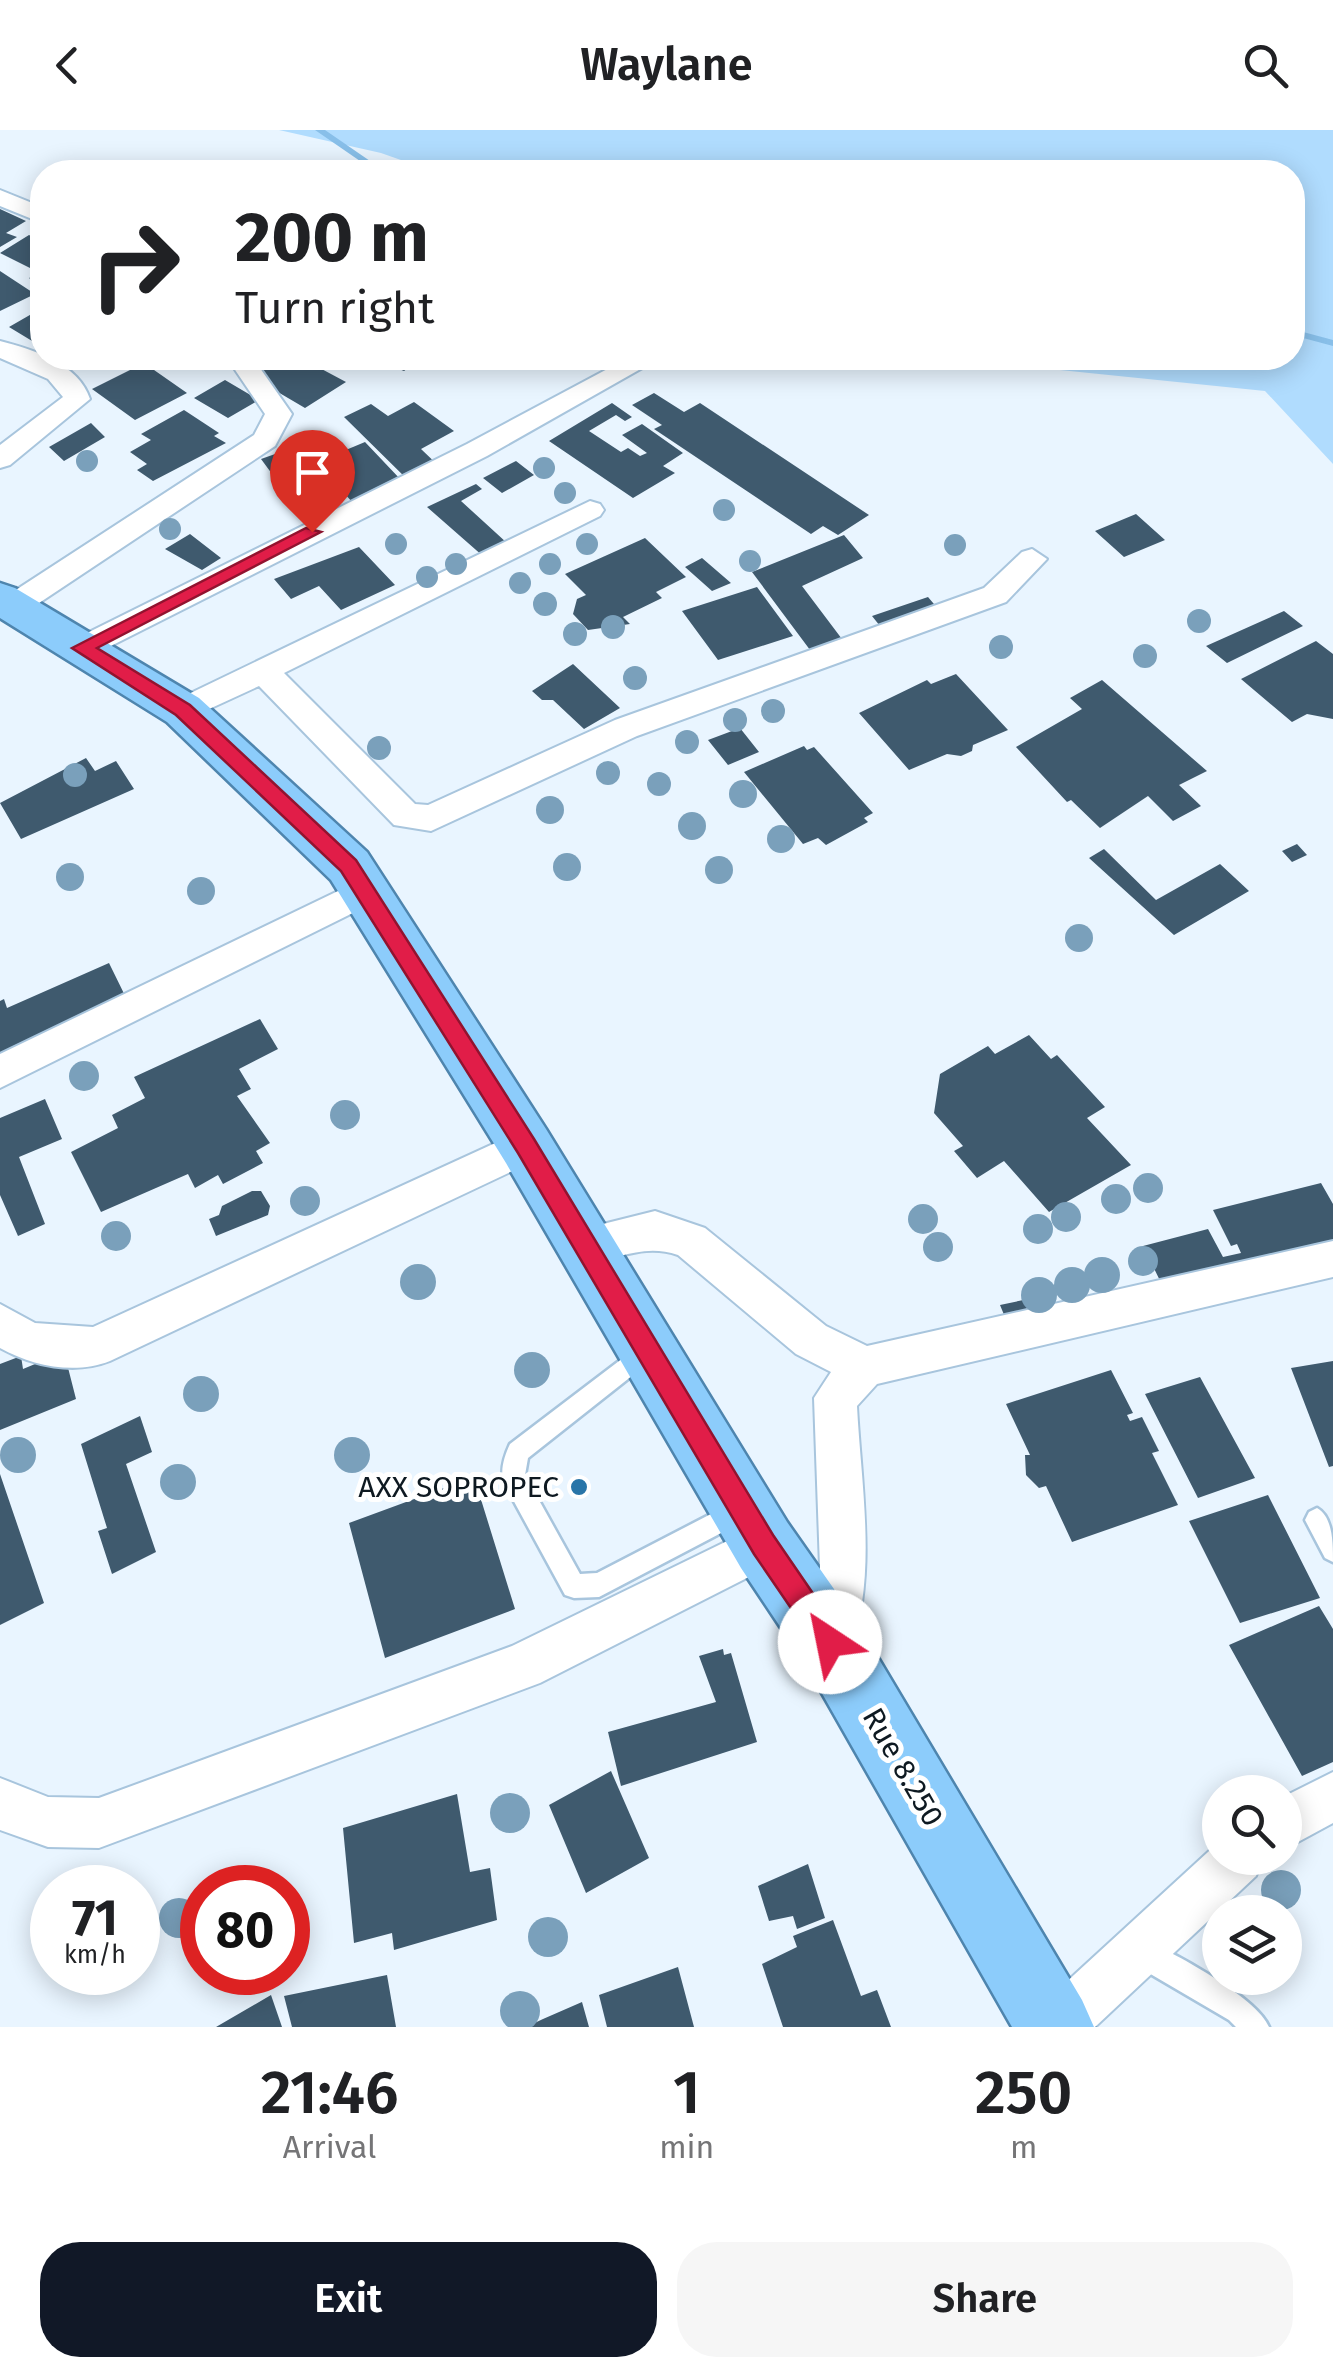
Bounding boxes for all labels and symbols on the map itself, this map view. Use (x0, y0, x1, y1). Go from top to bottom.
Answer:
pin (270, 430, 355, 533)
place label: AXX SOPROPEC (358, 1469, 559, 1505)
marker: AXX SOPROPEC (568, 1476, 590, 1498)
position arrow (778, 1590, 882, 1694)
street label: Rue 8.250 (855, 1702, 951, 1832)
speed limit sign: 80 (180, 1865, 310, 1995)

